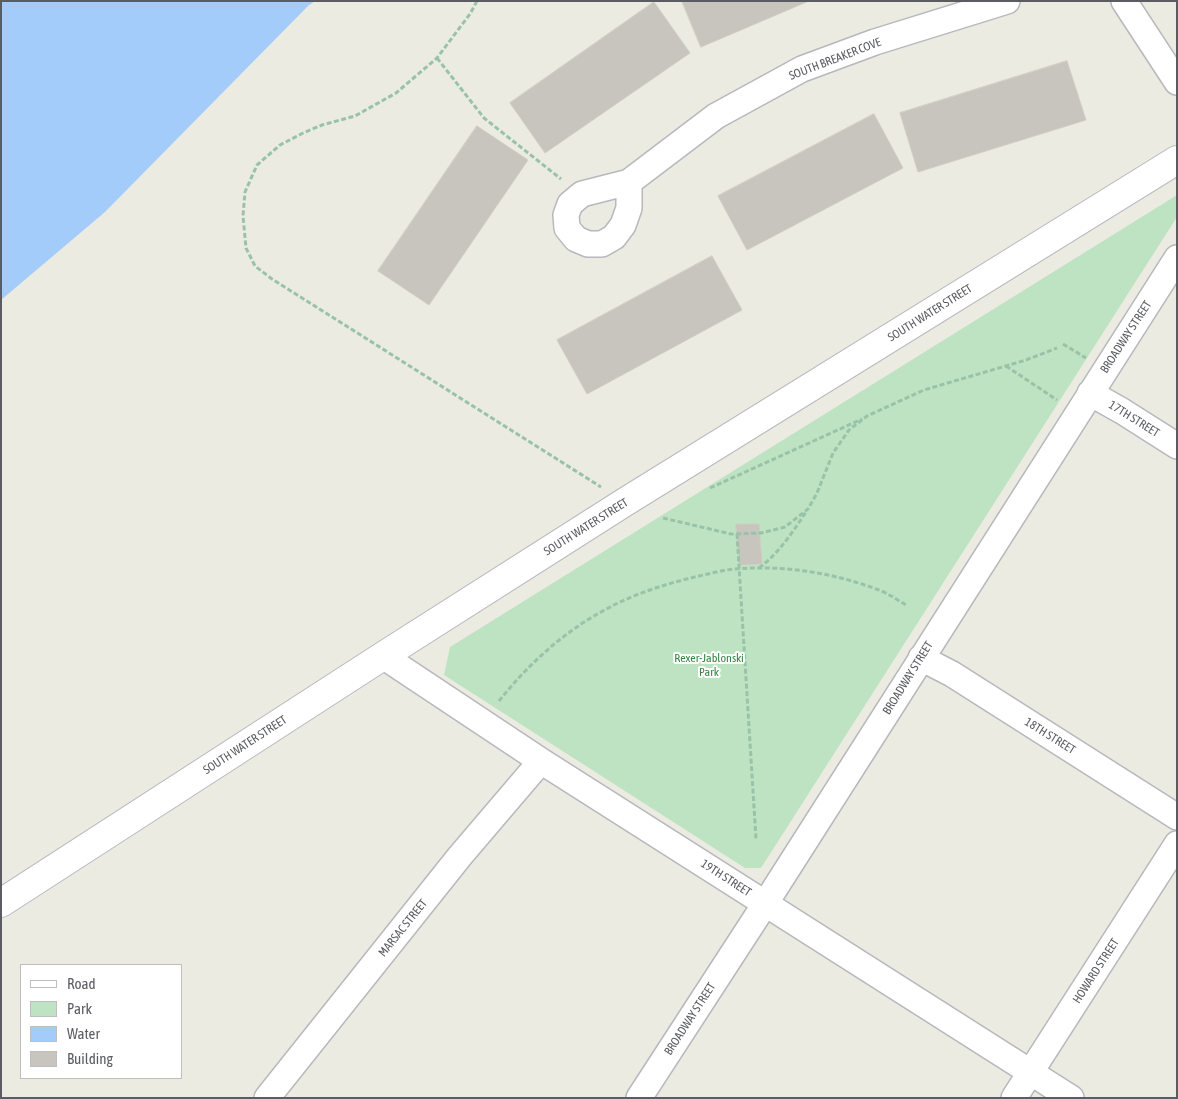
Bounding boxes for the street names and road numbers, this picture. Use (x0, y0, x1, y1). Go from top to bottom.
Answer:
street label: SOUTH BREAKER COVE (787, 35, 883, 83)
street label: SOUTH WATER STREET (885, 281, 975, 345)
street label: BROADWAY STREET (1097, 298, 1155, 376)
street label: 17TH STREET (1106, 398, 1162, 440)
street label: SOUTH WATER STREET (541, 495, 631, 559)
street label: BROADWAY STREET (880, 639, 936, 717)
street label: SOUTH WATER STREET (201, 713, 289, 777)
street label: 18TH STREET (1022, 715, 1078, 757)
street label: 19TH STREET (698, 856, 754, 900)
street label: MARSAC STREET (375, 896, 431, 960)
street label: HOWARD STREET (1070, 936, 1122, 1006)
street label: BROADWAY STREET (661, 980, 719, 1058)

